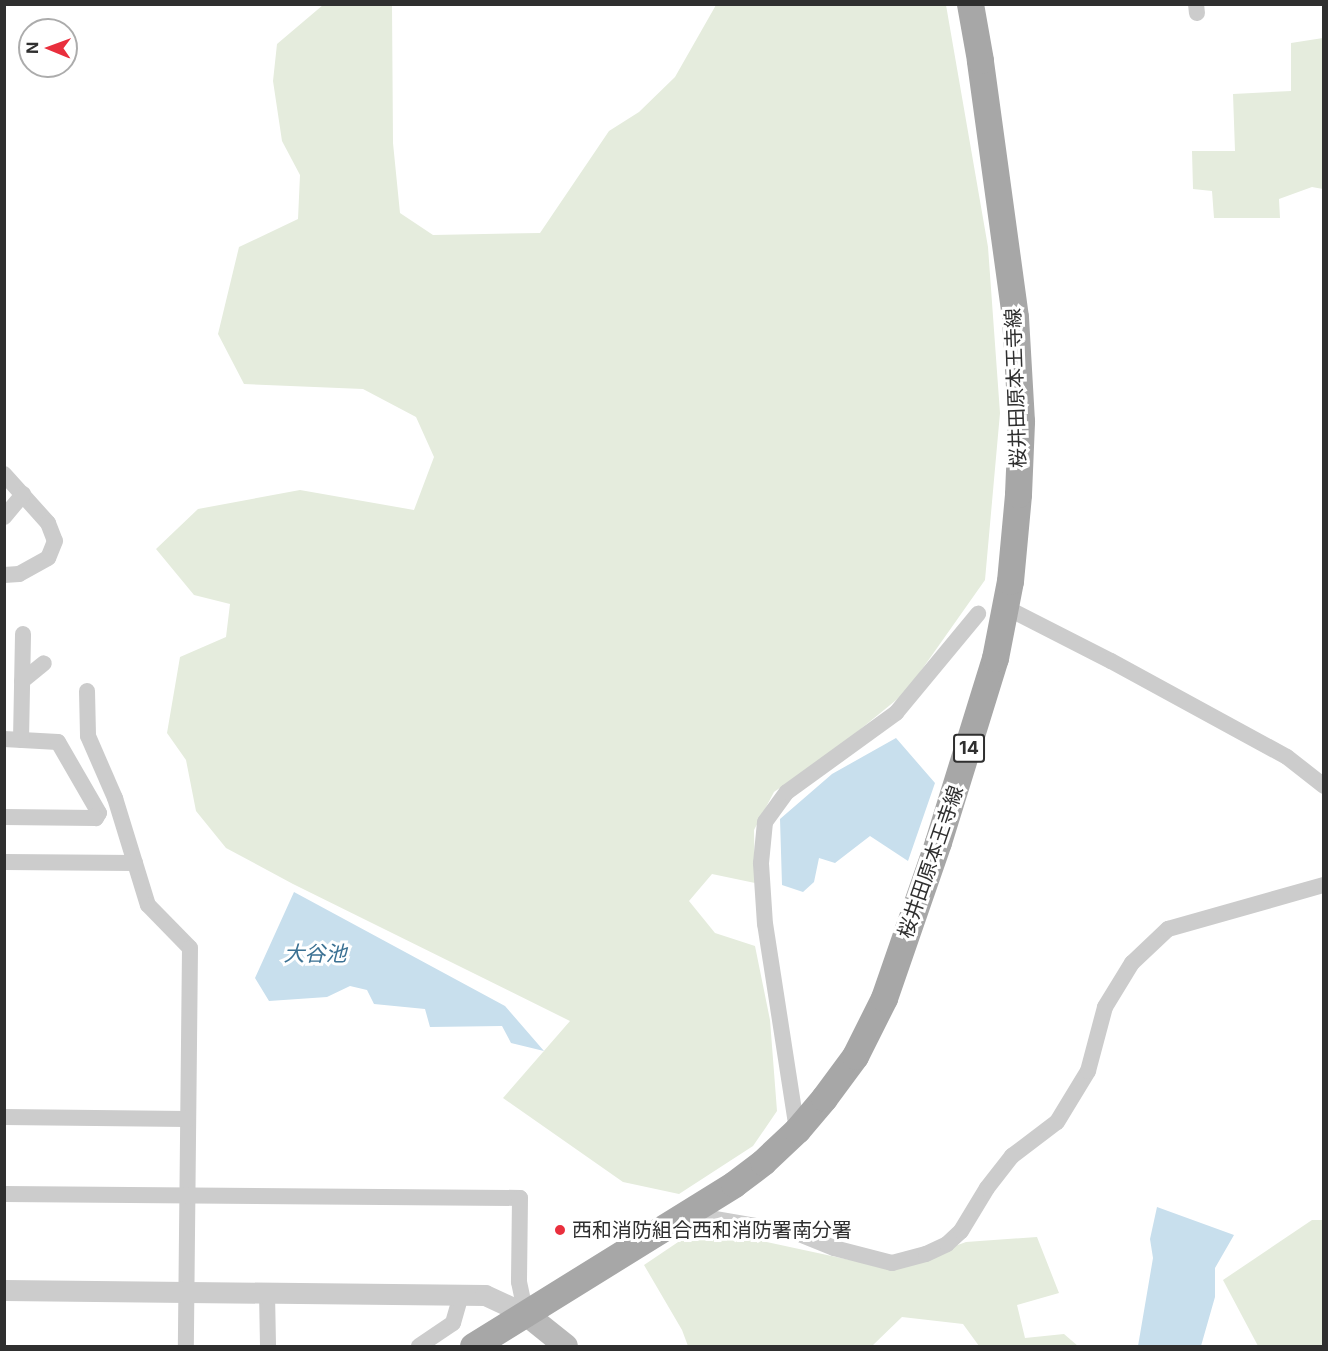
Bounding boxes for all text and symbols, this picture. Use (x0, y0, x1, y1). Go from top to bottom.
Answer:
north arrow (18, 18, 78, 78)
text: N (22, 41, 42, 54)
street label: 桜井田原本王寺線 (1001, 308, 1031, 468)
road number: 14 (952, 733, 986, 763)
street label: 桜井田原本王寺線 (894, 782, 968, 942)
water label: 大谷池 (284, 941, 346, 967)
place label: 西和消防組合西和消防署南分署 (572, 1218, 852, 1242)
marker: 西和消防組合西和消防署南分署 (553, 1223, 567, 1237)

